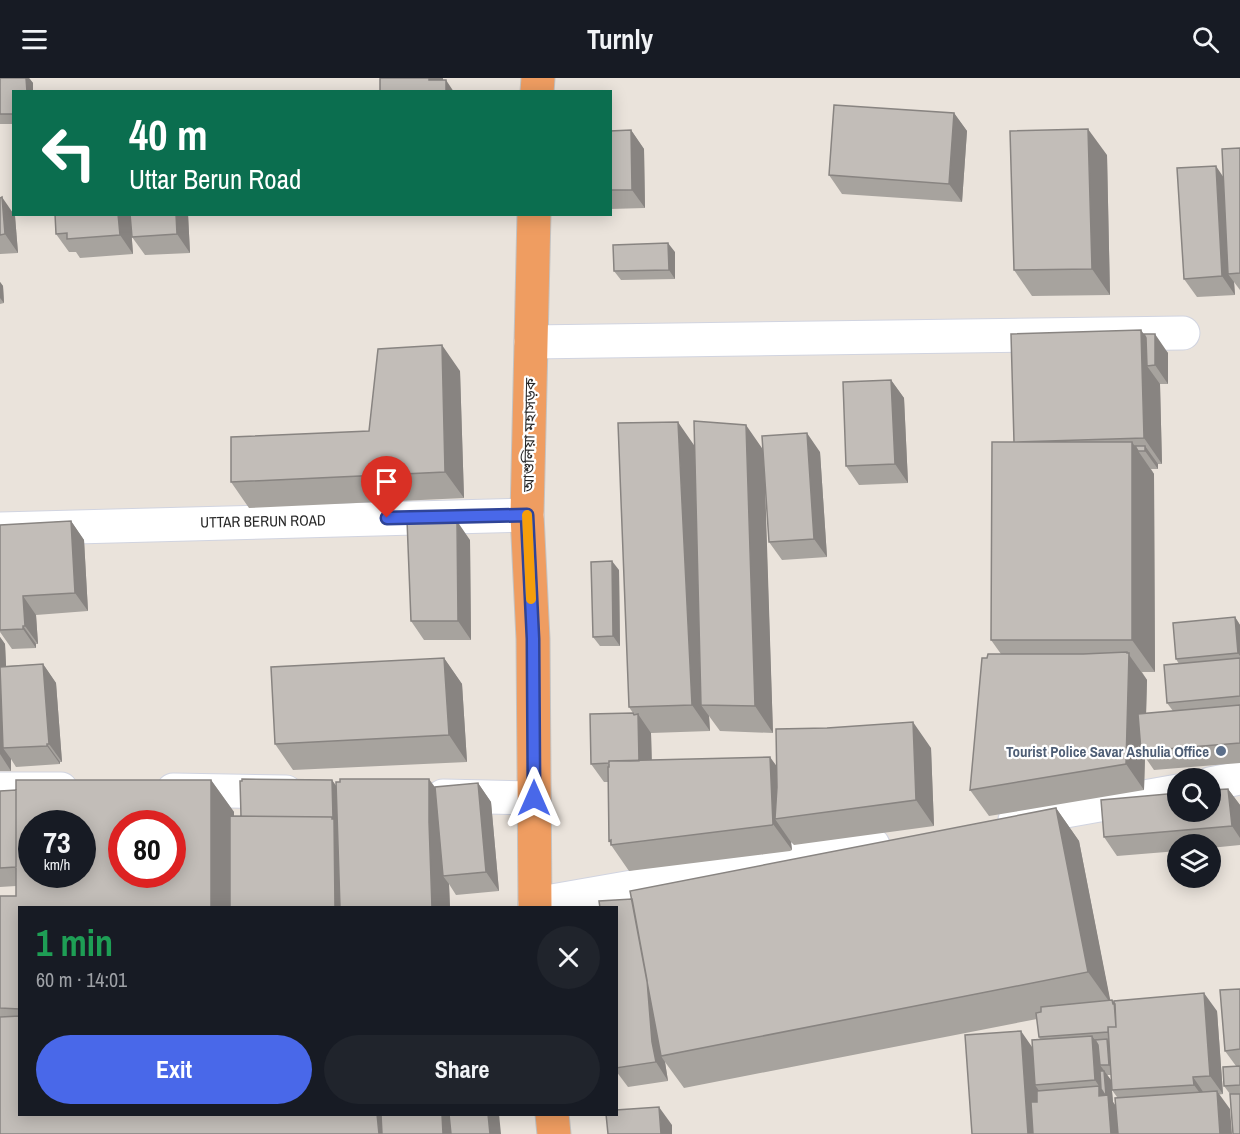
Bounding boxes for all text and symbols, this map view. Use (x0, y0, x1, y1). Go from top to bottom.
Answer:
text: Turnly (587, 21, 653, 57)
icon: menu (18, 23, 51, 56)
icon: search (1189, 23, 1222, 56)
text: 40 m (129, 107, 208, 163)
icon: left (30, 114, 108, 192)
text: Uttar Berun Road (129, 161, 301, 197)
street label: আশুলিয়া মহাসড়ক (517, 377, 541, 493)
pin (361, 456, 412, 518)
icon: arrive (370, 465, 403, 498)
street label: UTTAR BERUN ROAD (200, 509, 326, 533)
place label: Tourist Police Savar Ashulia Office (1006, 741, 1209, 762)
marker: Tourist Police Savar Ashulia Office (1214, 744, 1228, 758)
position arrow (502, 766, 566, 830)
map controls (1167, 768, 1221, 888)
button: search (1167, 768, 1221, 822)
speed limit sign: 80 (108, 810, 186, 888)
text: 73 (43, 822, 71, 862)
button: layers (1167, 834, 1221, 888)
text: km/h (44, 854, 70, 875)
text: 1 min (36, 919, 113, 967)
button: close (537, 926, 600, 989)
text: 60 m · 14:01 (36, 966, 127, 993)
button: Exit (36, 1035, 312, 1104)
button: Share (324, 1035, 600, 1104)

